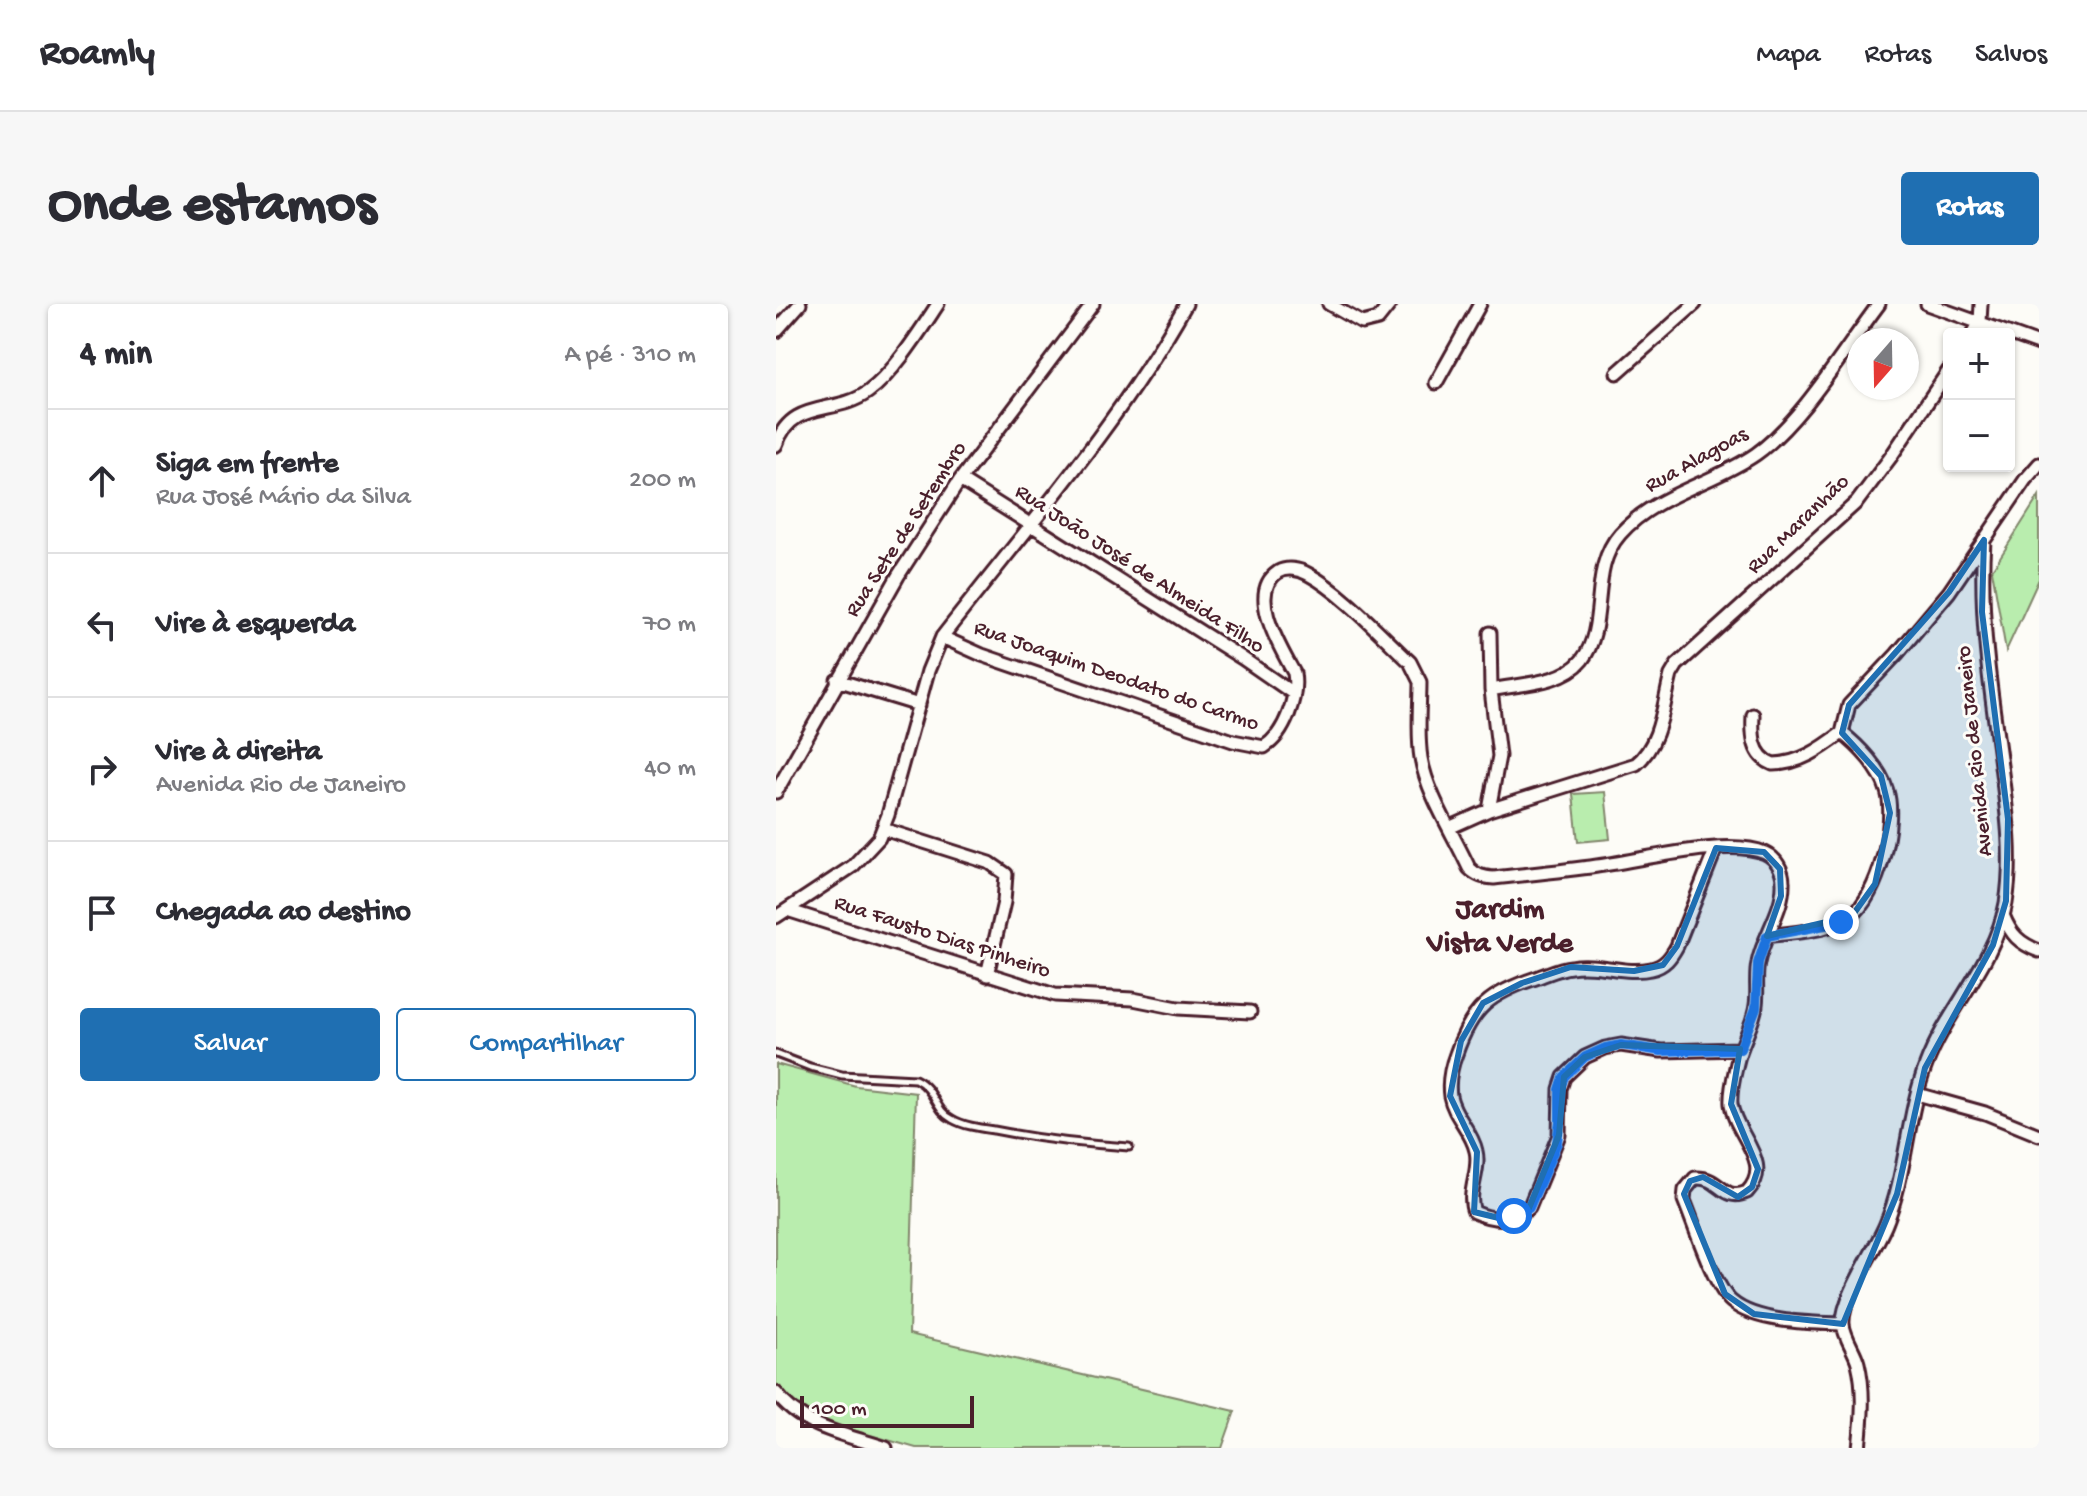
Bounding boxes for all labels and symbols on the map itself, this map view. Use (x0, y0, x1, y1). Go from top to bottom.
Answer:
north arrow (1847, 328, 1919, 400)
street label: Rua Alagoas (1641, 422, 1754, 500)
street label: Rua Sete de Setembro (840, 437, 974, 623)
street label: Rua Maranhão (1742, 470, 1856, 580)
street label: Rua João José de Almeida Filho (1009, 479, 1269, 661)
street label: Rua Joaquim Deodato do Carmo (970, 616, 1262, 738)
street label: Avenida Rio de Janeiro (1952, 644, 2000, 858)
street label: Rua Fausto Dias Pinheiro (831, 891, 1053, 985)
district label: Jardim Vista Verde (1425, 894, 1575, 963)
route end (1823, 904, 1859, 940)
route start (1496, 1198, 1532, 1234)
scale bar (800, 1392, 974, 1428)

